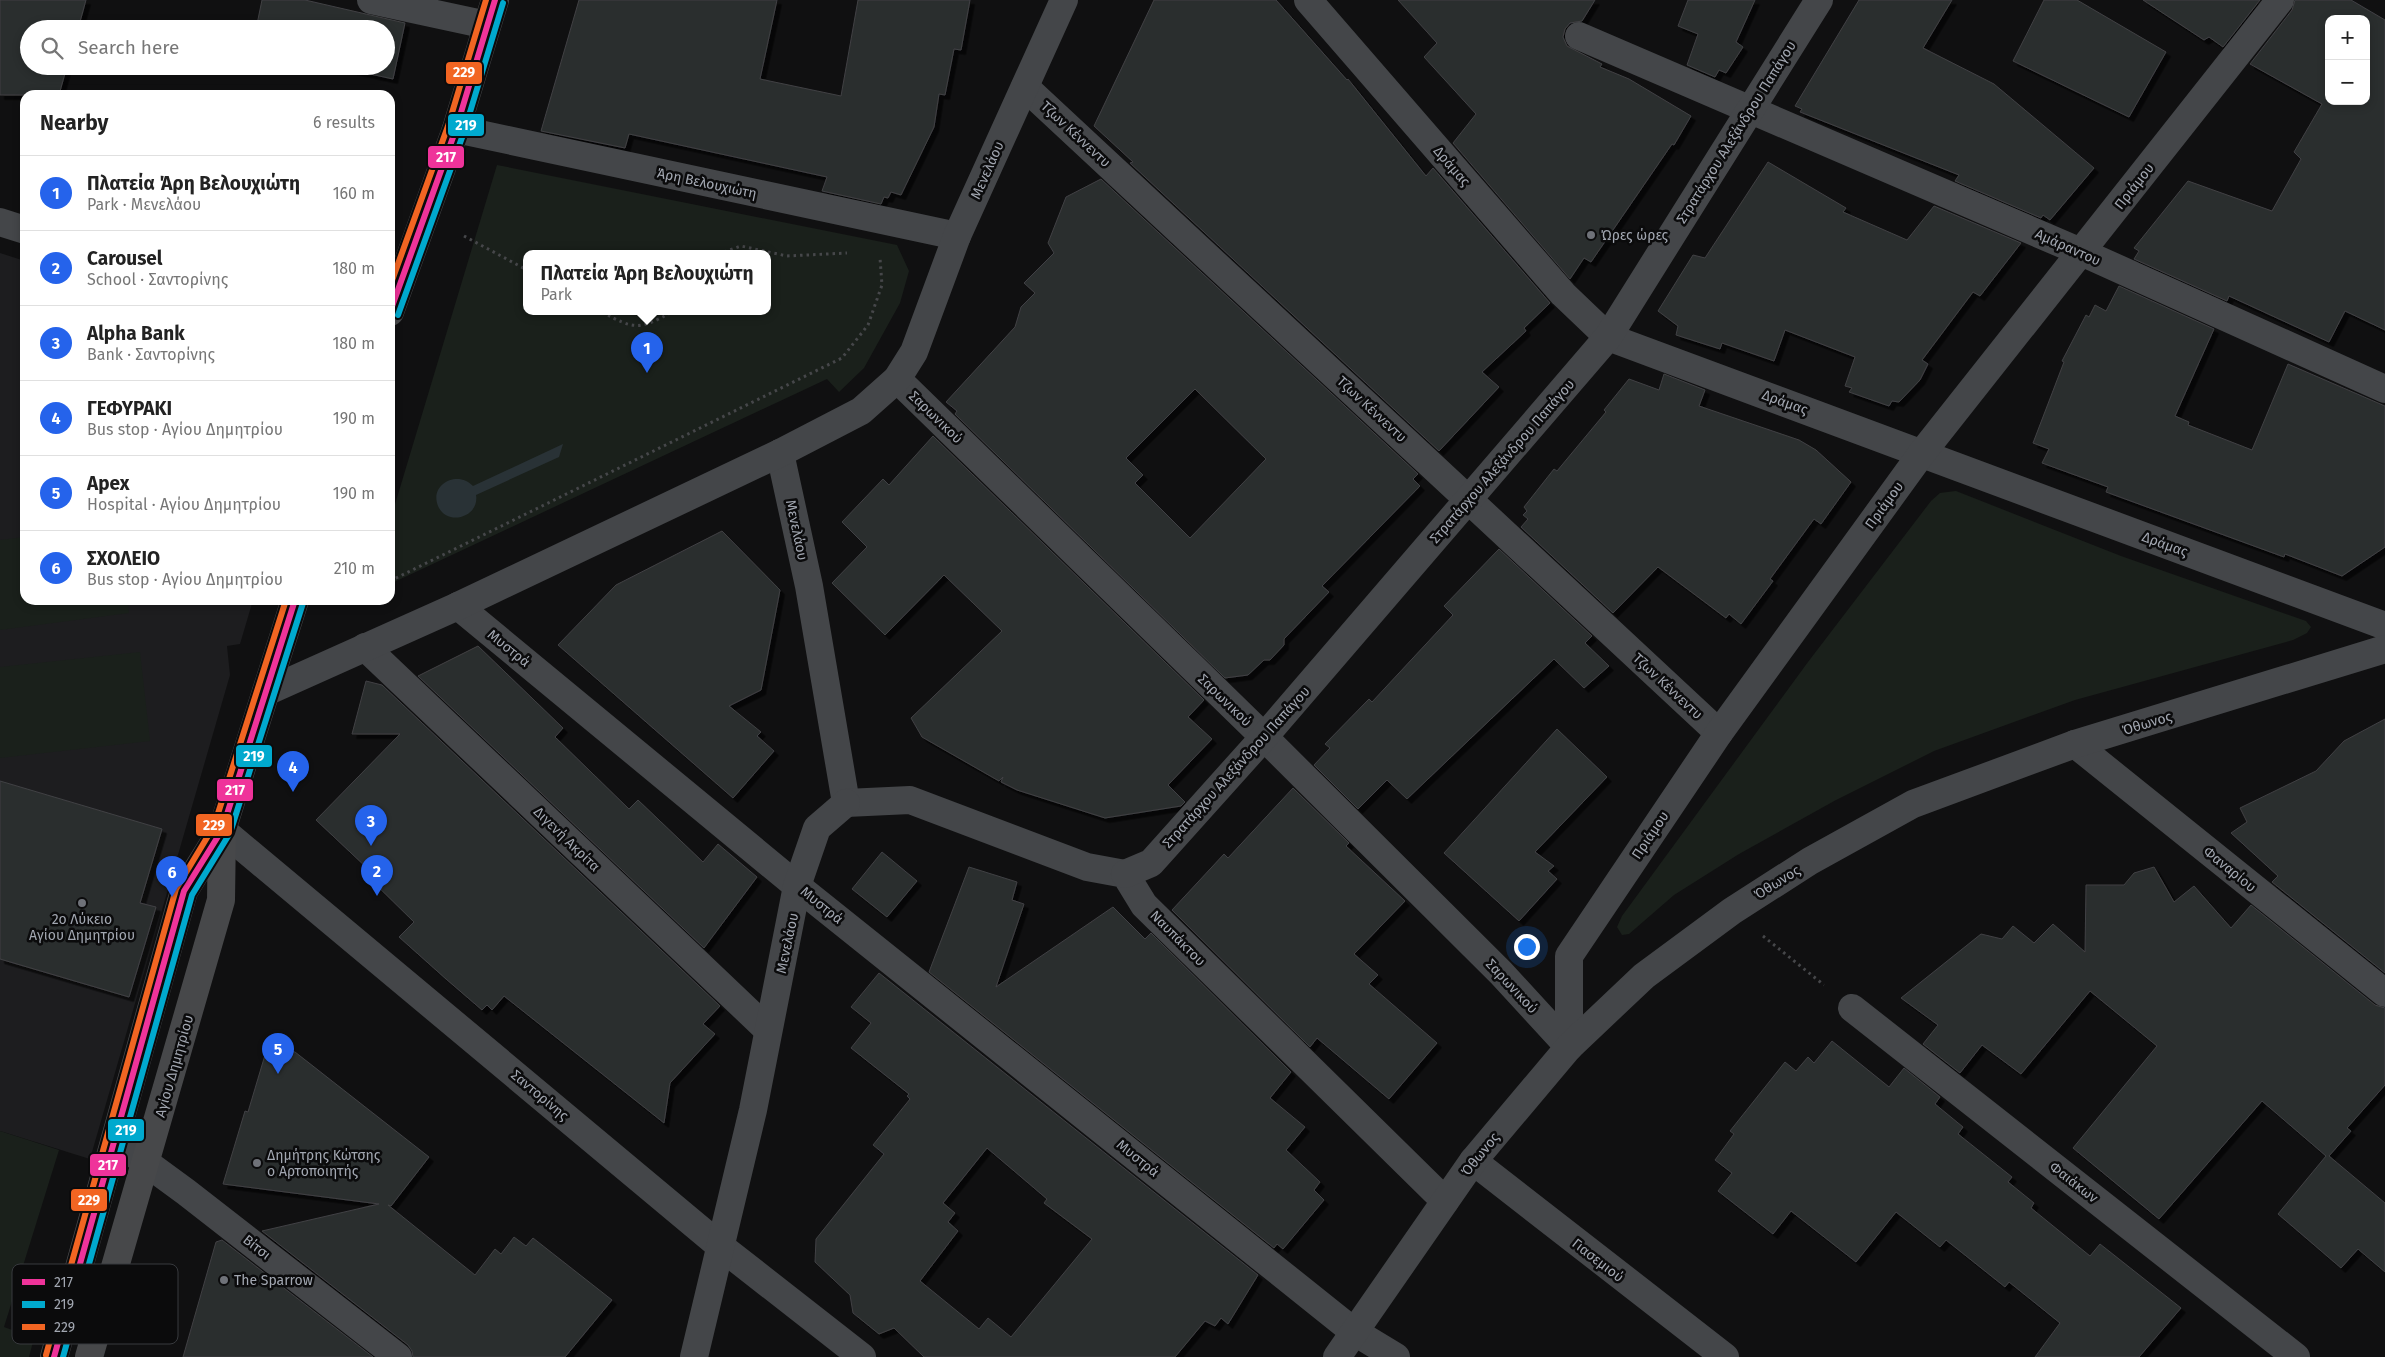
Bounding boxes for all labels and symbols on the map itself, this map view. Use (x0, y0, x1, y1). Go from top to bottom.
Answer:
street label: Στρατάρχου Αλεξάνδρου Παπάγου (1673, 38, 1800, 227)
line badge: 229 (445, 61, 483, 85)
text: 229 (453, 64, 475, 81)
street label: Τζων Κέννεντυ (1037, 98, 1114, 171)
line badge: 219 (447, 113, 485, 137)
text: 219 (455, 117, 477, 134)
street label: Μενελάου (967, 139, 1008, 202)
street label: Δράμας (1430, 143, 1474, 190)
line badge: 217 (427, 145, 465, 169)
text: 217 (436, 149, 456, 166)
street label: Πριάμου (2111, 160, 2158, 213)
street label: Άρη Βελουχιώτη (655, 165, 758, 202)
street label: Αμάραντου (2032, 225, 2103, 269)
place label: Ώρες ώρες (1601, 227, 1669, 244)
marker: Ώρες ώρες (1585, 229, 1597, 241)
pin: 1 (631, 332, 663, 373)
street label: Τζων Κέννεντυ (1333, 373, 1410, 446)
street label: Στρατάρχου Αλεξάνδρου Παπάγου (1426, 376, 1578, 547)
street label: Δράμας (1760, 386, 1810, 419)
street label: Σαρωνικού (905, 388, 966, 447)
street label: Πριάμου (1862, 478, 1907, 532)
street label: Μενελάου (782, 498, 811, 562)
street label: Δράμας (2140, 528, 2190, 561)
street label: Μυστρά (484, 626, 533, 671)
street label: Τζων Κέννεντυ (1629, 650, 1706, 723)
street label: Σαρωνικού (1194, 671, 1255, 730)
street label: Στρατάρχου Αλεξάνδρου Παπάγου (1159, 683, 1314, 852)
street label: Όθωνος (2120, 708, 2174, 739)
line badge: 219 (235, 744, 273, 768)
text: 219 (243, 748, 265, 765)
pin: 4 (277, 751, 309, 792)
line badge: 217 (216, 778, 254, 802)
text: 217 (225, 782, 245, 799)
street label: Διγενή Ακρίτα (530, 804, 603, 875)
pin: 3 (355, 805, 387, 846)
street label: Πριάμου (1628, 808, 1673, 863)
line badge: 229 (195, 813, 233, 837)
text: 229 (203, 817, 225, 834)
street label: Φαναρίου (2200, 843, 2259, 896)
pin: 2 (361, 855, 393, 896)
pin: 6 (156, 856, 188, 897)
street label: Όθωνος (1751, 861, 1804, 903)
street label: Μυστρά (797, 883, 846, 928)
marker: 2ο Λύκειο Αγίου Δημητρίου (76, 897, 88, 909)
street label: Ναυπάκτου (1146, 907, 1209, 970)
place label: 2ο Λύκειο Αγίου Δημητρίου (29, 911, 135, 944)
street label: Μενελάου (773, 911, 802, 975)
your location (1514, 934, 1540, 960)
street label: Σαρωνικού (1482, 956, 1541, 1017)
street label: Αγίου Δημητρίου (152, 1013, 197, 1119)
pin: 5 (262, 1033, 294, 1074)
street label: Σαντορίνης (508, 1066, 572, 1125)
line badge: 219 (107, 1118, 145, 1142)
text: 219 (115, 1122, 137, 1139)
street label: Όθωνος (1458, 1129, 1503, 1179)
street label: Μυστρά (1113, 1136, 1162, 1181)
place label: Δημήτρης Κώτσης ο Αρτοποιητής (267, 1147, 381, 1180)
line badge: 217 (89, 1153, 127, 1177)
text: 217 (98, 1157, 118, 1174)
marker: Δημήτρης Κώτσης ο Αρτοποιητής (251, 1157, 263, 1169)
street label: Φαιάκων (2046, 1158, 2101, 1207)
line badge: 229 (70, 1188, 108, 1212)
text: 229 (78, 1192, 100, 1209)
street label: Βίτσι (239, 1231, 274, 1264)
street label: Γιασεμιού (1568, 1235, 1627, 1286)
legend (12, 1264, 178, 1344)
place label: The Sparrow (234, 1272, 313, 1289)
text: 217 (54, 1274, 73, 1291)
marker: The Sparrow (218, 1274, 230, 1286)
text: 219 (54, 1296, 74, 1313)
text: 229 (54, 1319, 75, 1336)

